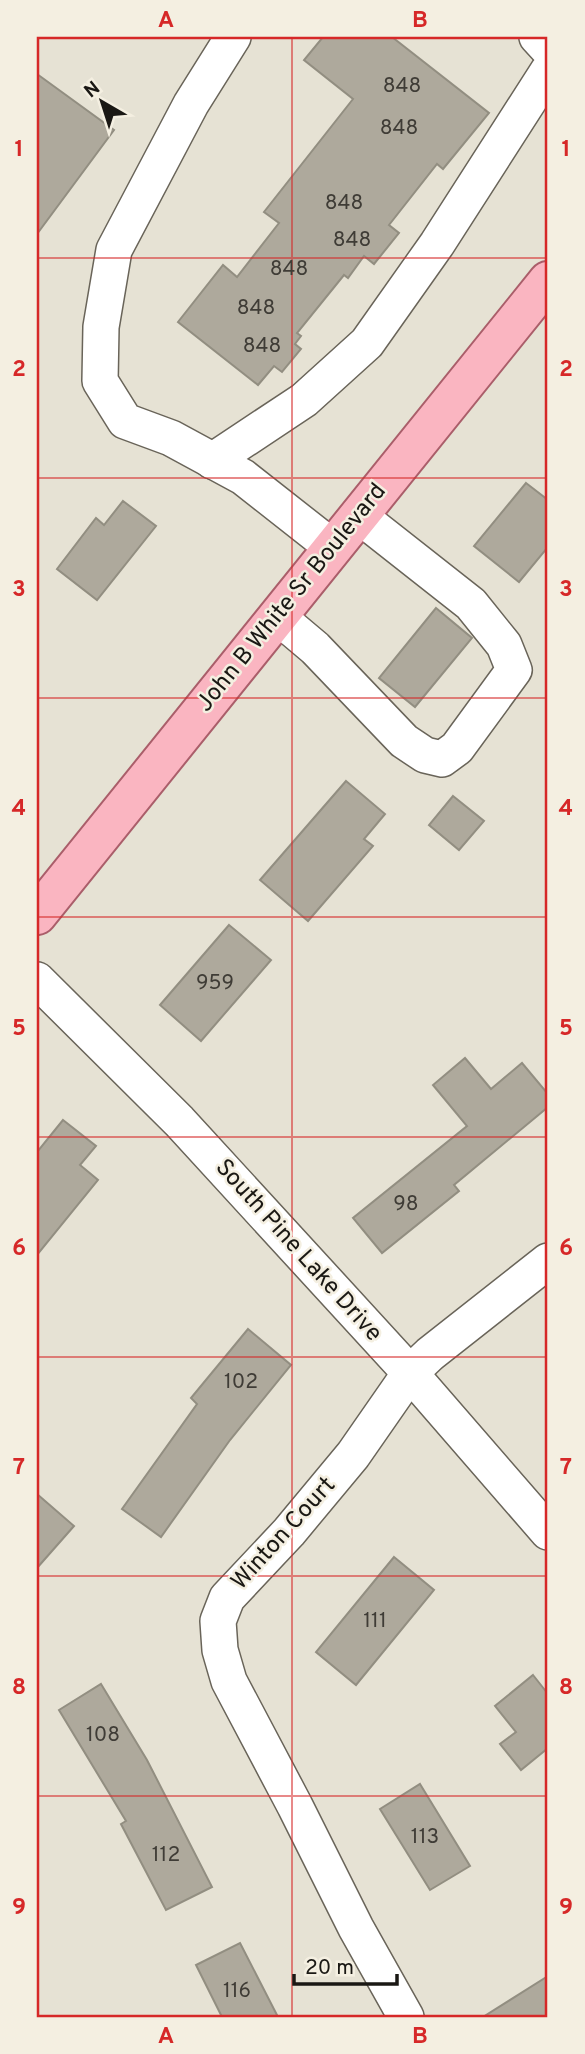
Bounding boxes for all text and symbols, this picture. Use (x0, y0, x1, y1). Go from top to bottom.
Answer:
text: A (158, 7, 174, 36)
text: B (412, 7, 428, 36)
north arrow (66, 66, 136, 136)
house number: 848 (383, 73, 421, 100)
text: N (80, 77, 105, 104)
house number: 848 (380, 115, 418, 142)
text: 1 (14, 136, 24, 165)
text: 1 (561, 136, 571, 165)
house number: 848 (325, 190, 363, 217)
house number: 848 (333, 227, 371, 254)
house number: 848 (270, 256, 308, 283)
house number: 848 (237, 295, 275, 322)
house number: 848 (243, 333, 281, 360)
text: 2 (12, 356, 26, 385)
text: 2 (559, 356, 573, 385)
street label: John B White Sr Boulevard (191, 478, 393, 718)
text: 3 (12, 576, 26, 605)
text: 3 (559, 576, 573, 605)
text: 4 (12, 795, 26, 824)
text: 4 (559, 795, 573, 824)
house number: 959 (196, 970, 234, 997)
text: 5 (12, 1015, 26, 1044)
text: 5 (559, 1015, 573, 1044)
street label: South Pine Lake Drive (208, 1153, 388, 1349)
house number: 98 (393, 1191, 419, 1218)
text: 6 (12, 1235, 26, 1264)
text: 6 (559, 1235, 573, 1264)
house number: 102 (224, 1369, 258, 1396)
text: 7 (13, 1454, 25, 1483)
text: 7 (560, 1454, 572, 1483)
street label: Winton Court (225, 1471, 343, 1597)
house number: 111 (363, 1608, 387, 1635)
text: 8 (12, 1674, 26, 1703)
text: 8 (559, 1674, 573, 1703)
house number: 108 (86, 1722, 120, 1749)
house number: 113 (411, 1824, 439, 1851)
house number: 112 (152, 1842, 180, 1869)
text: 9 (12, 1894, 26, 1923)
text: 9 (559, 1894, 573, 1923)
scale bar (294, 1942, 398, 1986)
text: 20 m (305, 1955, 354, 1982)
house number: 116 (223, 1978, 251, 2005)
text: A (158, 2023, 174, 2052)
text: B (412, 2023, 428, 2052)

